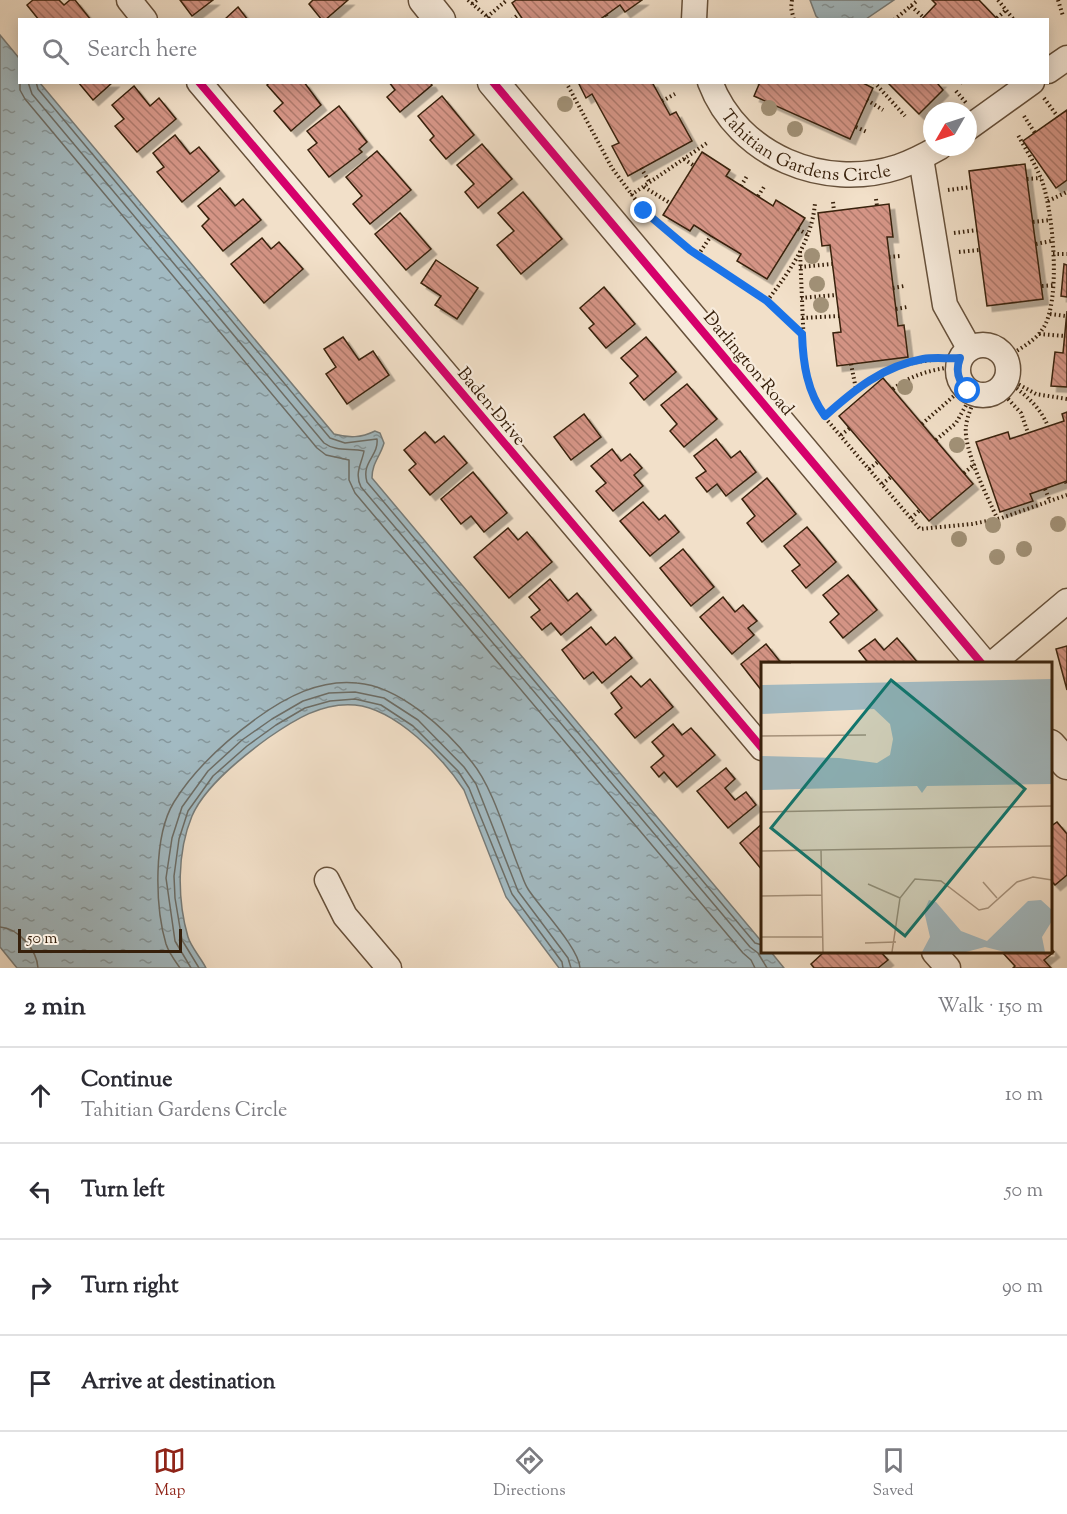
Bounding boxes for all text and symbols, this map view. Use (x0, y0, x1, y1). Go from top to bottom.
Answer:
search box (18, 18, 1049, 84)
icon: search (39, 35, 72, 68)
text: Search here (87, 35, 197, 67)
north arrow (923, 102, 977, 156)
street label: Tahitian Gardens Circle (713, 105, 894, 190)
route end (630, 197, 656, 223)
street label: Darlington Road (696, 306, 799, 422)
street label: Baden Drive (450, 362, 531, 452)
route start (954, 377, 980, 403)
inset map (761, 662, 1052, 953)
scale bar (18, 926, 182, 954)
text: 50 m (27, 928, 58, 951)
text: 2 min (24, 989, 86, 1026)
text: Walk · 150 m (937, 993, 1043, 1022)
text: Continue (81, 1065, 172, 1097)
icon: ahead (24, 1079, 57, 1112)
text: 10 m (1005, 1081, 1043, 1110)
text: Tahitian Gardens Circle (81, 1097, 287, 1126)
icon: left (24, 1175, 57, 1208)
text: Turn left (81, 1175, 164, 1207)
text: 50 m (1005, 1177, 1043, 1206)
icon: right (24, 1271, 57, 1304)
text: Turn right (81, 1271, 178, 1303)
text: 90 m (1002, 1273, 1043, 1302)
icon: arrive (24, 1367, 57, 1400)
text: Arrive at destination (81, 1367, 276, 1399)
tab: Map (153, 1444, 186, 1503)
tab: Directions (493, 1444, 566, 1503)
tab: Saved (872, 1444, 914, 1503)

